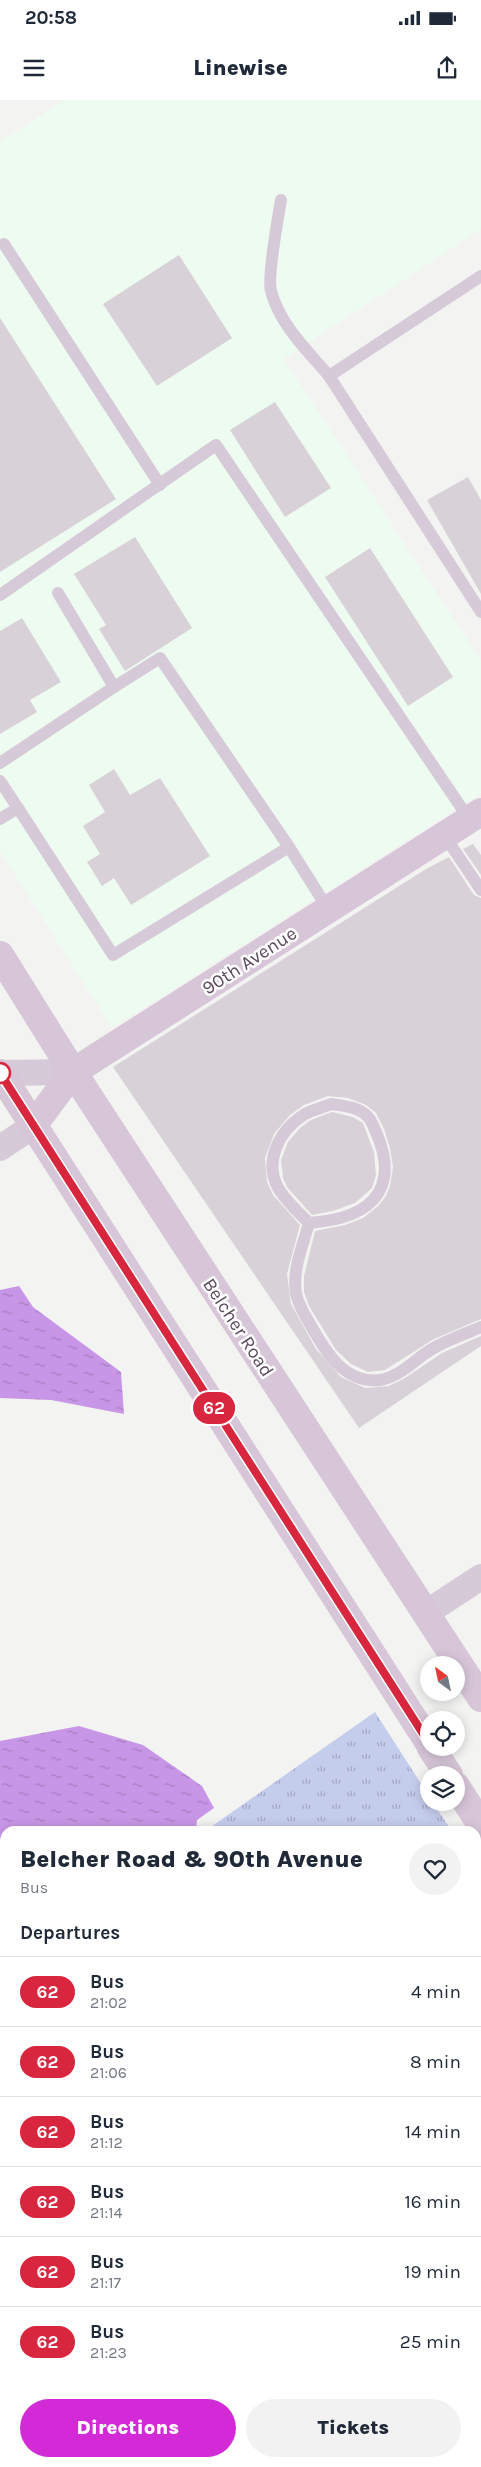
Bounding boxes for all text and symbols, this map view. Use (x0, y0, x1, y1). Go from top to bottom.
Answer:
text: 20:58 (25, 7, 77, 29)
icon: menu (20, 54, 48, 82)
icon: share (433, 54, 461, 82)
text: Linewise (193, 55, 288, 81)
street label: 90th Avenue (198, 922, 301, 999)
unlabelled marker (0, 1062, 11, 1084)
street label: Belcher Road (198, 1274, 278, 1381)
line badge: 62 (192, 1392, 236, 1424)
text: 62 (203, 1397, 225, 1419)
north arrow (420, 1656, 465, 1701)
map controls (420, 1656, 465, 1811)
button: locate (420, 1711, 465, 1756)
button: layers (420, 1766, 465, 1811)
button: heart (409, 1843, 461, 1895)
text: Belcher Road & 90th Avenue (20, 1845, 363, 1873)
text: Bus (20, 1878, 48, 1897)
text: Departures (20, 1922, 120, 1944)
text: Bus (90, 1971, 124, 1993)
text: 62 (37, 1981, 58, 2003)
text: 4 min (411, 1981, 461, 2003)
text: 21:02 (90, 1993, 127, 2012)
text: Bus (90, 2041, 124, 2063)
text: 62 (37, 2051, 58, 2073)
text: 8 min (410, 2051, 461, 2073)
text: 21:06 (90, 2063, 127, 2082)
text: Bus (90, 2111, 124, 2133)
text: 62 (37, 2121, 58, 2143)
text: 14 min (405, 2121, 461, 2143)
text: 21:12 (90, 2133, 123, 2152)
text: Bus (90, 2181, 124, 2203)
text: 62 (37, 2191, 58, 2213)
text: 16 min (404, 2191, 461, 2213)
text: 21:14 (90, 2203, 122, 2222)
text: Bus (90, 2251, 124, 2273)
text: 62 (37, 2261, 58, 2283)
text: 19 min (404, 2261, 461, 2283)
text: 21:17 (90, 2273, 121, 2292)
text: Bus (90, 2321, 124, 2343)
text: 62 (37, 2331, 58, 2353)
text: 25 min (400, 2331, 461, 2353)
text: 21:23 (90, 2343, 127, 2362)
button: Directions (20, 2399, 236, 2457)
button: Tickets (246, 2399, 461, 2457)

